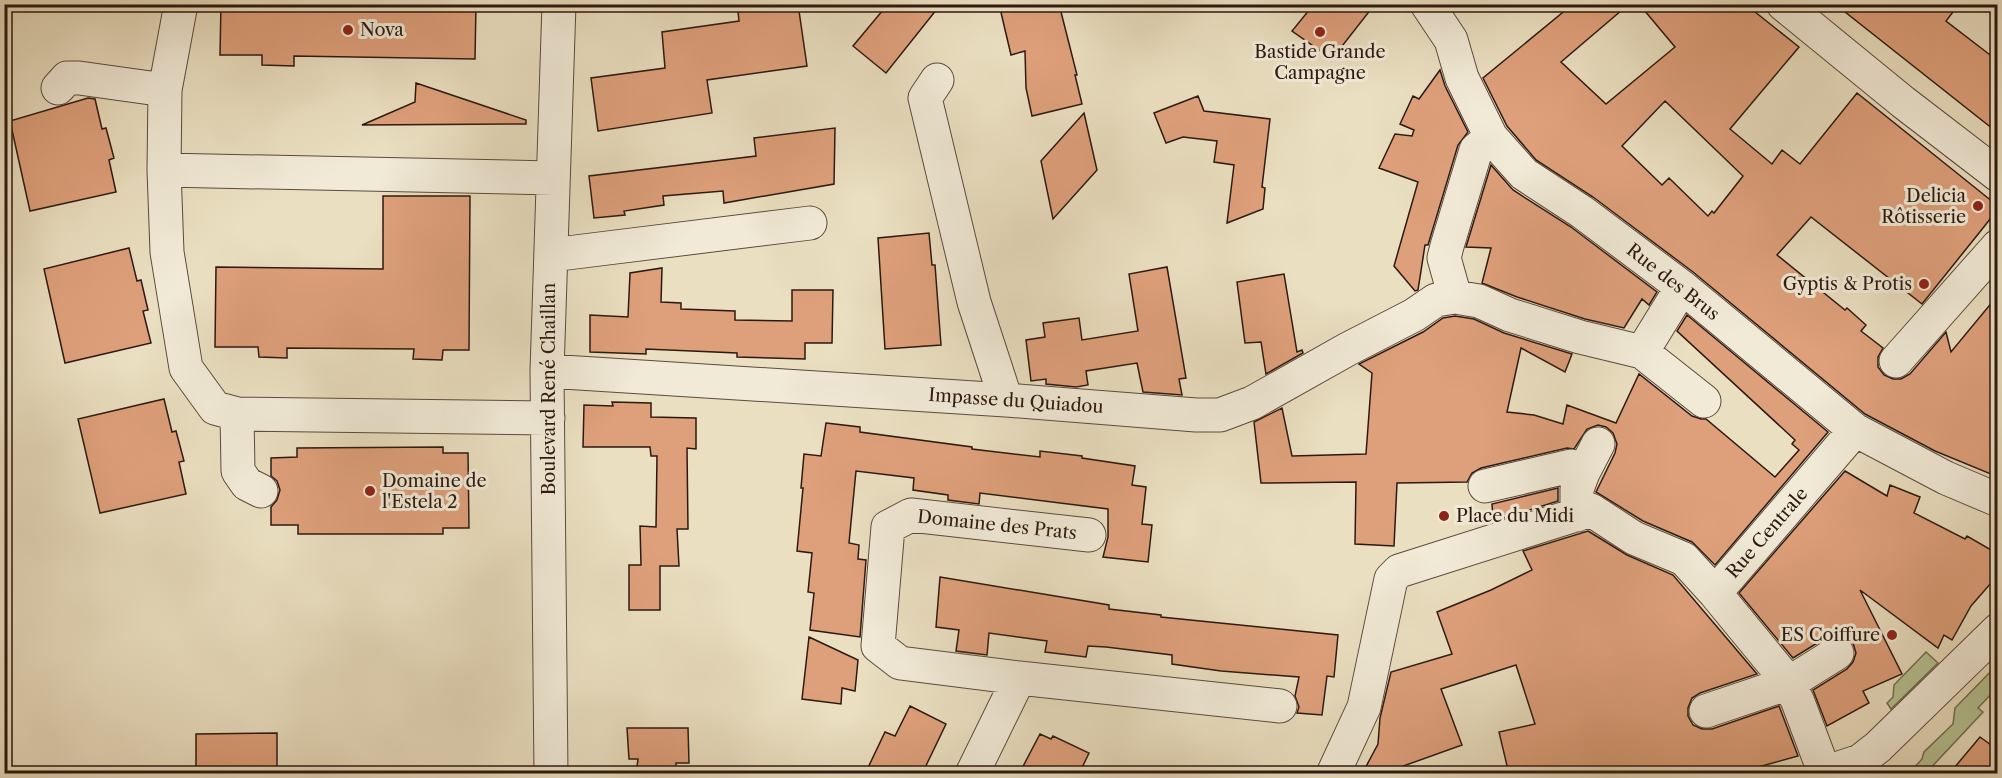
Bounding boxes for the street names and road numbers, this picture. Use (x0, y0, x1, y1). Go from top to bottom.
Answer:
street label: Rue des Brus (1622, 239, 1724, 325)
street label: Boulevard René Chaillan (538, 283, 560, 495)
street label: Impasse du Quiadou (928, 384, 1104, 418)
street label: Rue Centrale (1722, 483, 1812, 583)
street label: Domaine des Prats (916, 506, 1078, 544)

